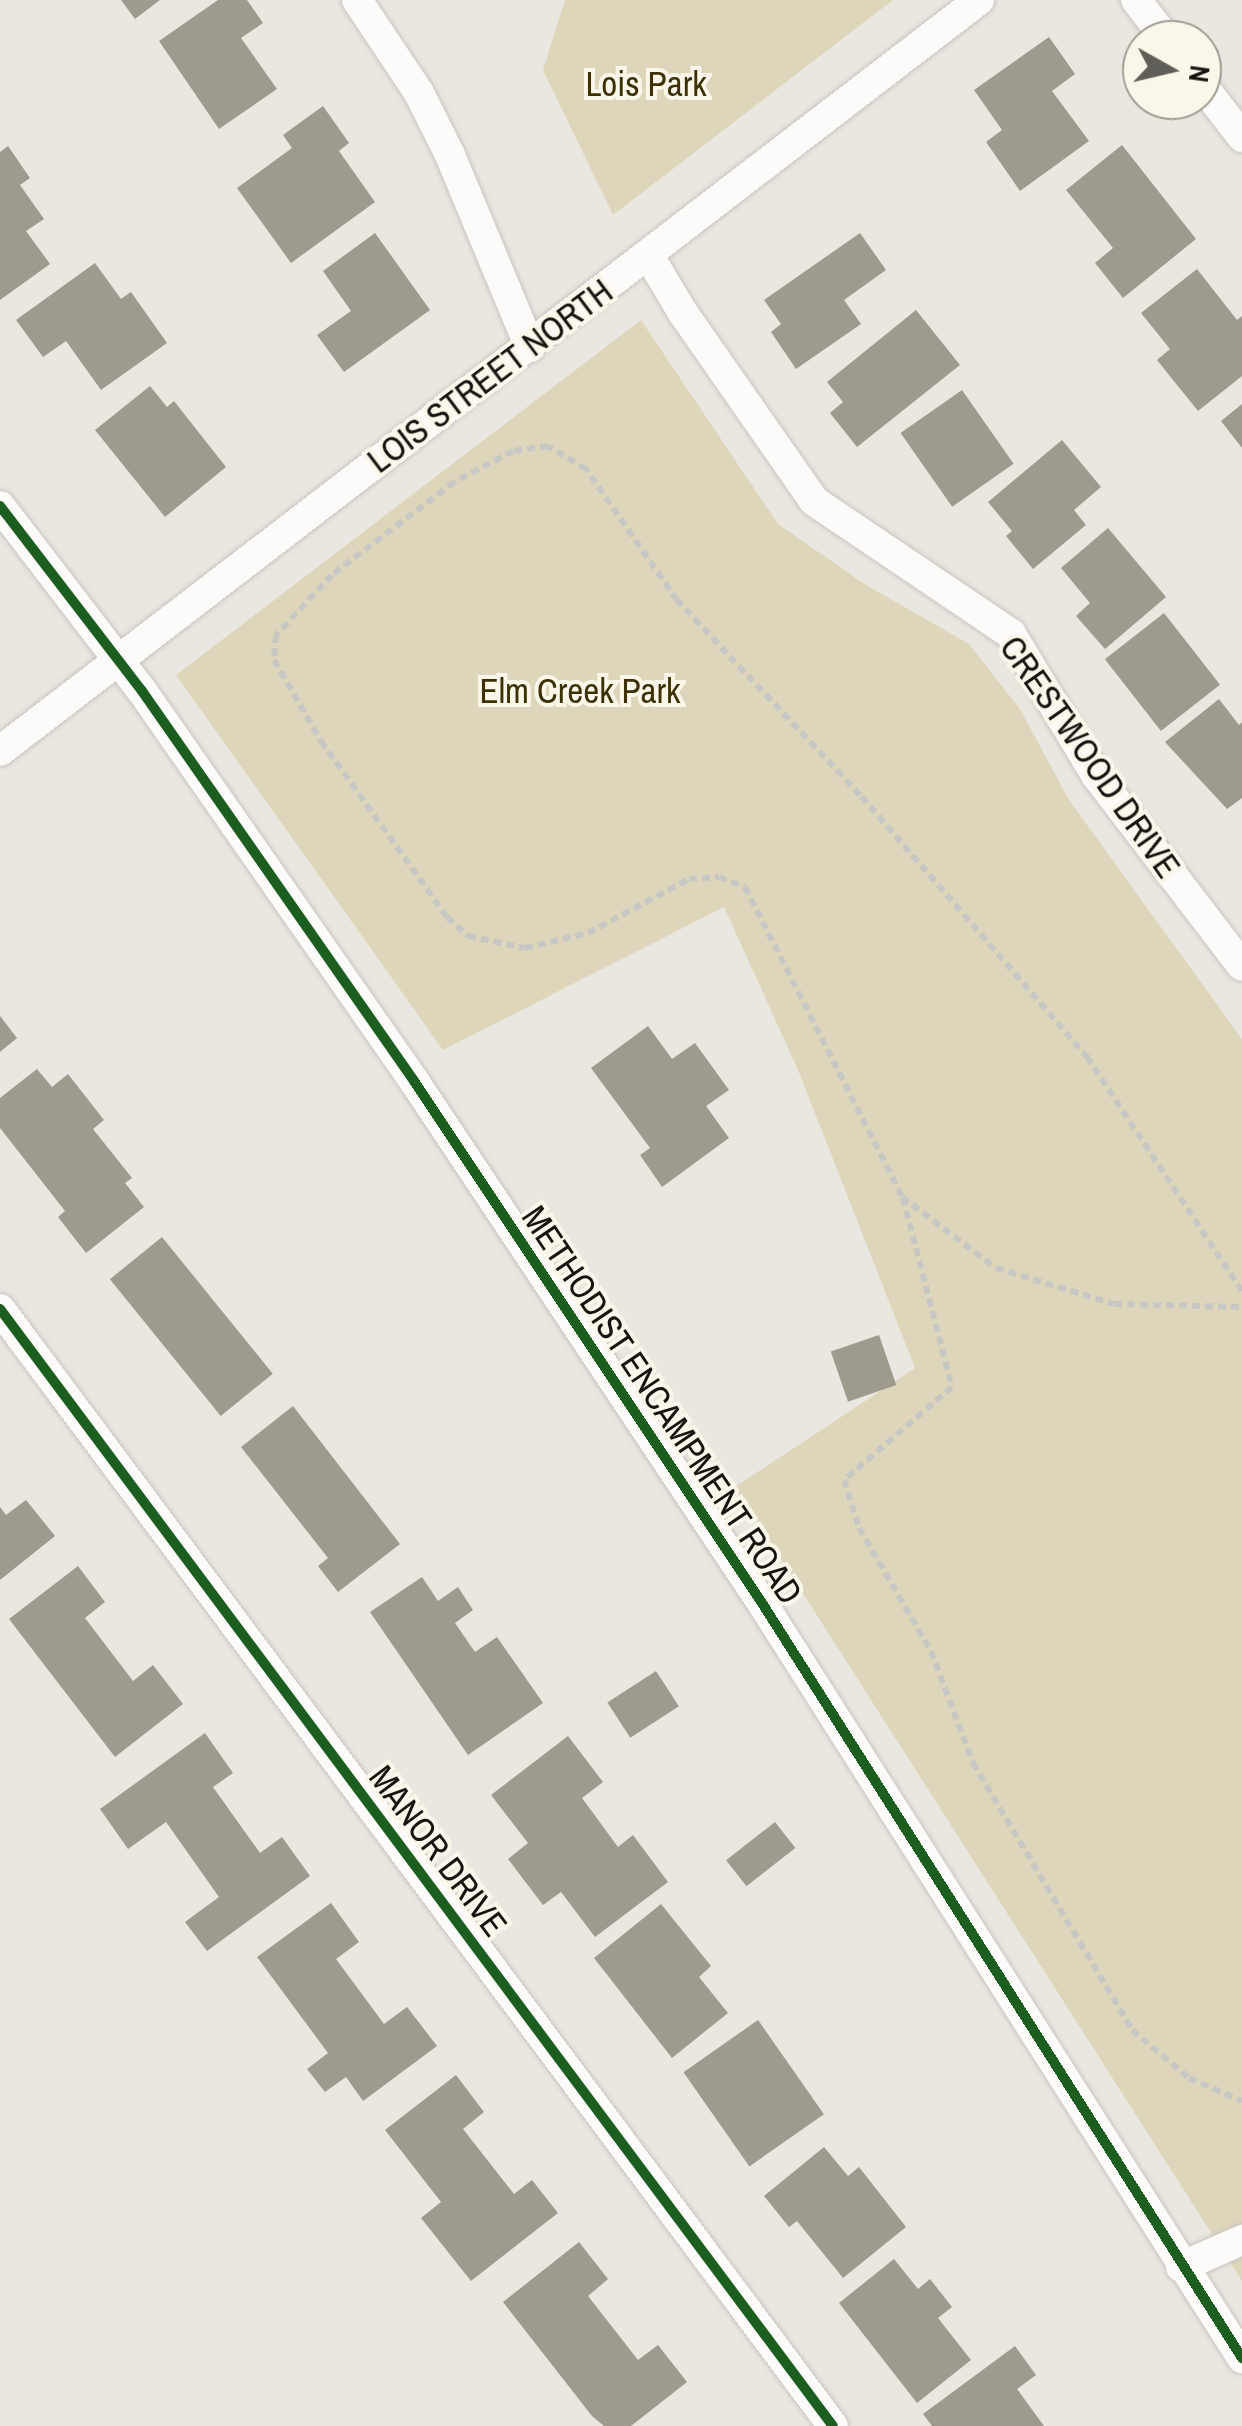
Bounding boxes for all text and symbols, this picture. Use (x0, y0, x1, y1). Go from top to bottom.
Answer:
north arrow (1122, 20, 1222, 120)
park label: Lois Park (585, 63, 707, 105)
text: N (1180, 63, 1220, 85)
street label: LOIS STREET NORTH (359, 270, 621, 482)
street label: CRESTWOOD DRIVE (991, 628, 1189, 886)
park label: Elm Creek Park (480, 670, 680, 712)
street label: METHODIST ENCAMPMENT ROAD (513, 1198, 811, 1612)
street label: MANOR DRIVE (360, 1757, 516, 1945)

